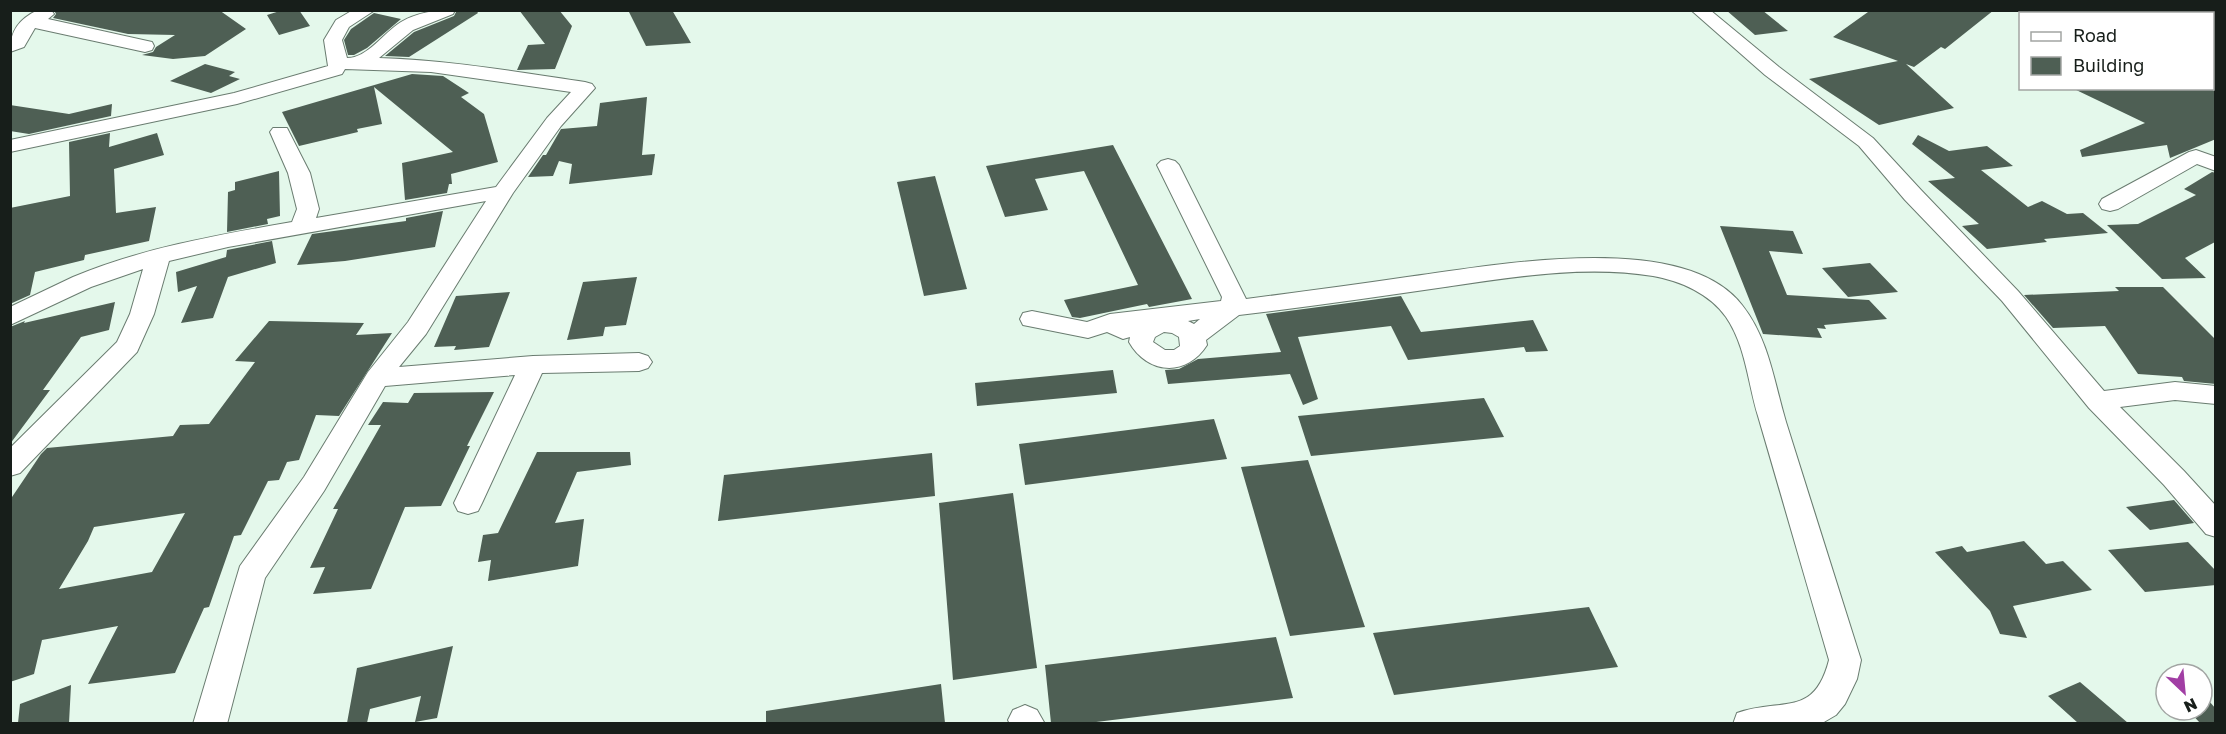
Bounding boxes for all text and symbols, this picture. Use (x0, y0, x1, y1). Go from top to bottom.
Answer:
legend (2019, 12, 2214, 90)
text: Road (2073, 24, 2117, 46)
text: Building (2073, 54, 2144, 76)
north arrow (2154, 662, 2214, 722)
text: N (2181, 694, 2200, 717)

